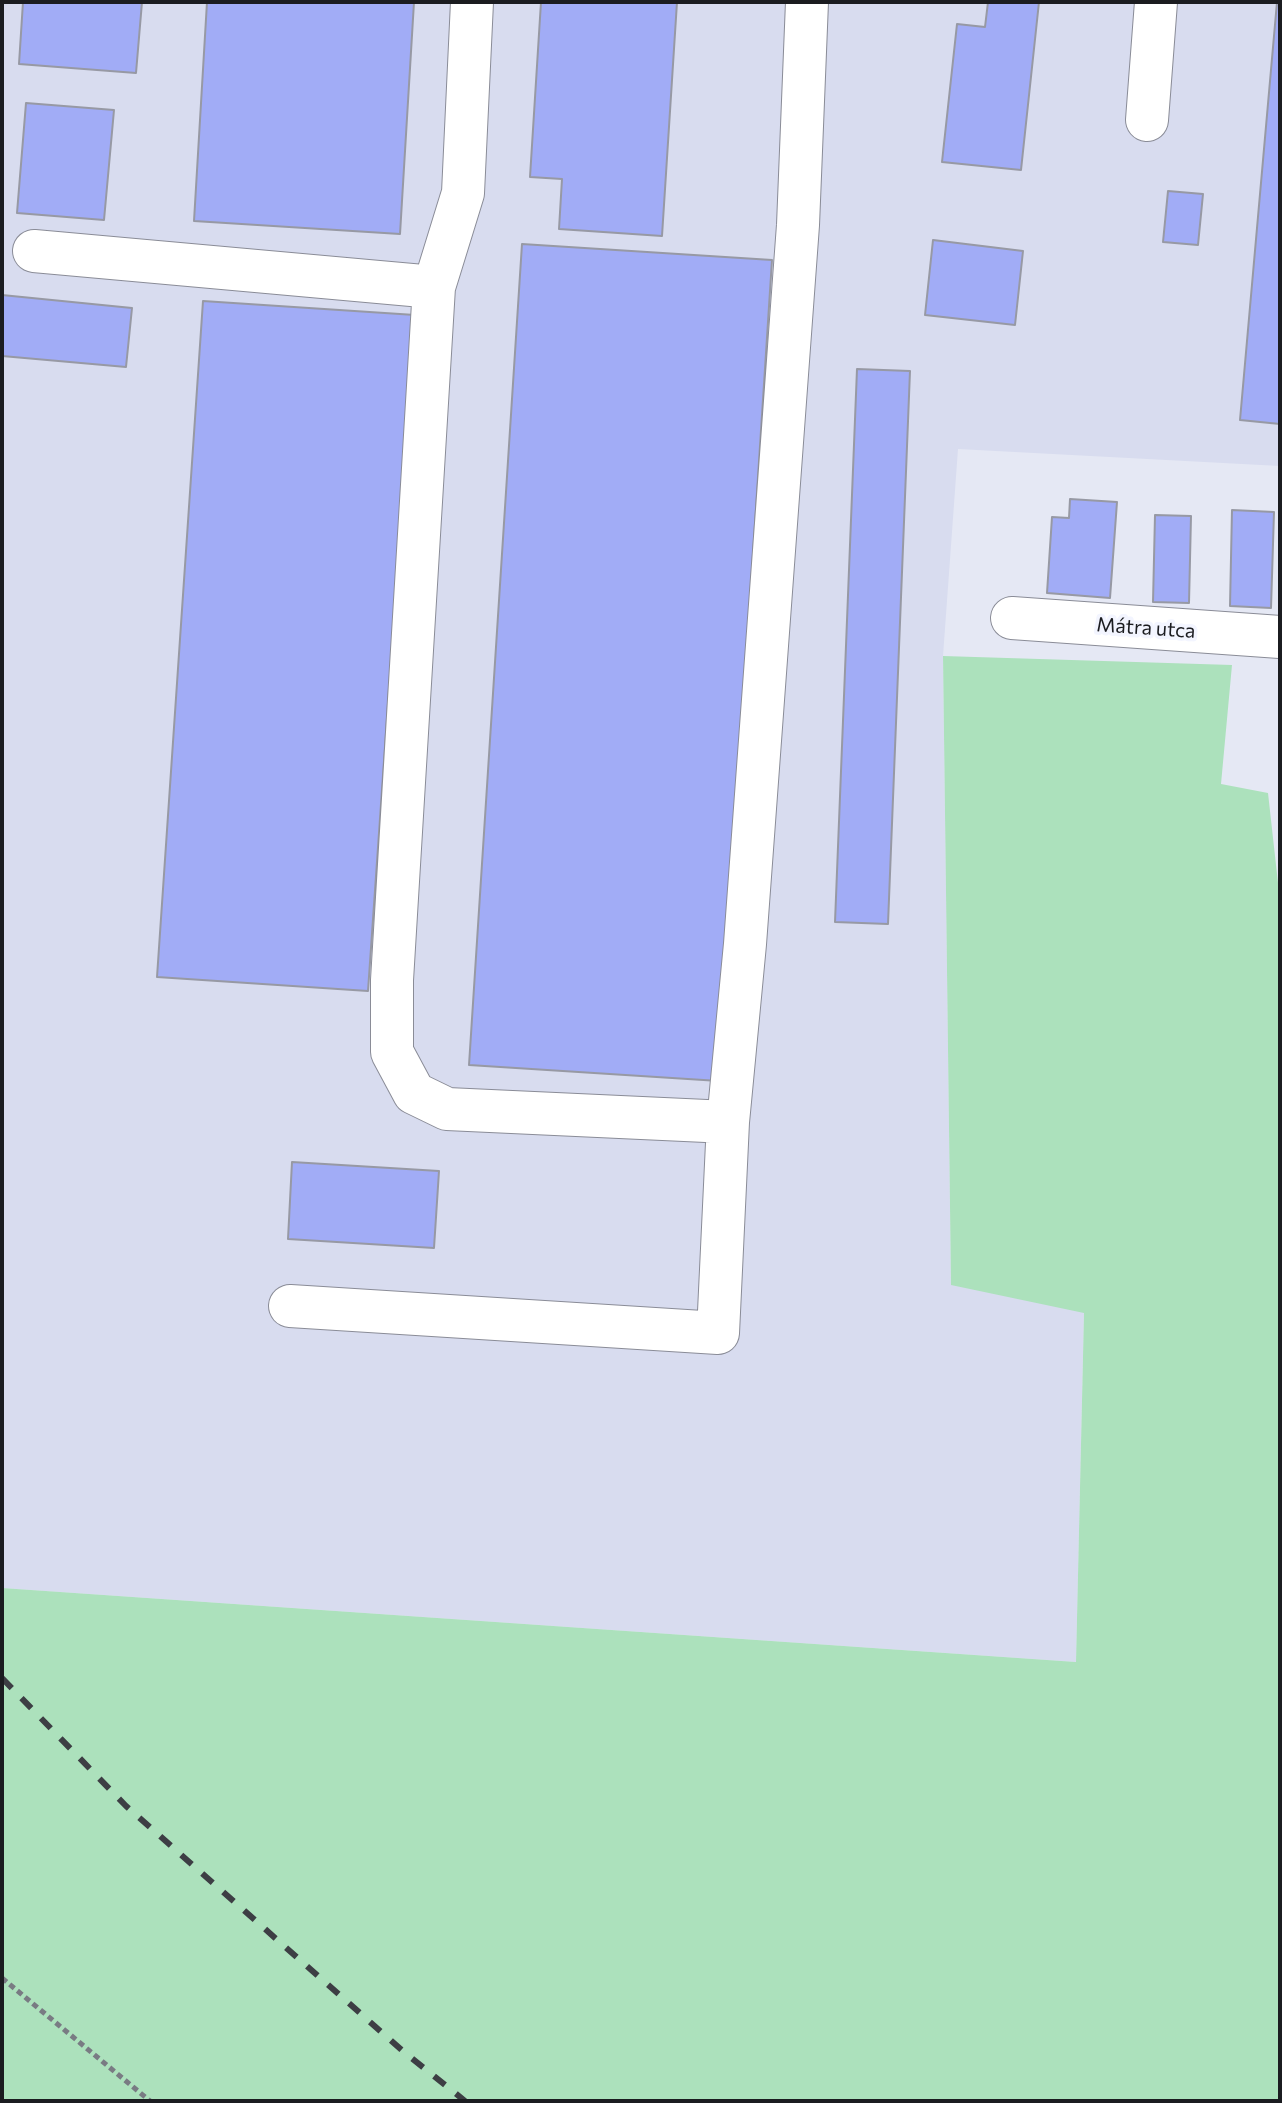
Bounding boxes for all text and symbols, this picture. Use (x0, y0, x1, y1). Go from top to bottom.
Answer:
street label: Mátra utca (1096, 613, 1196, 643)

